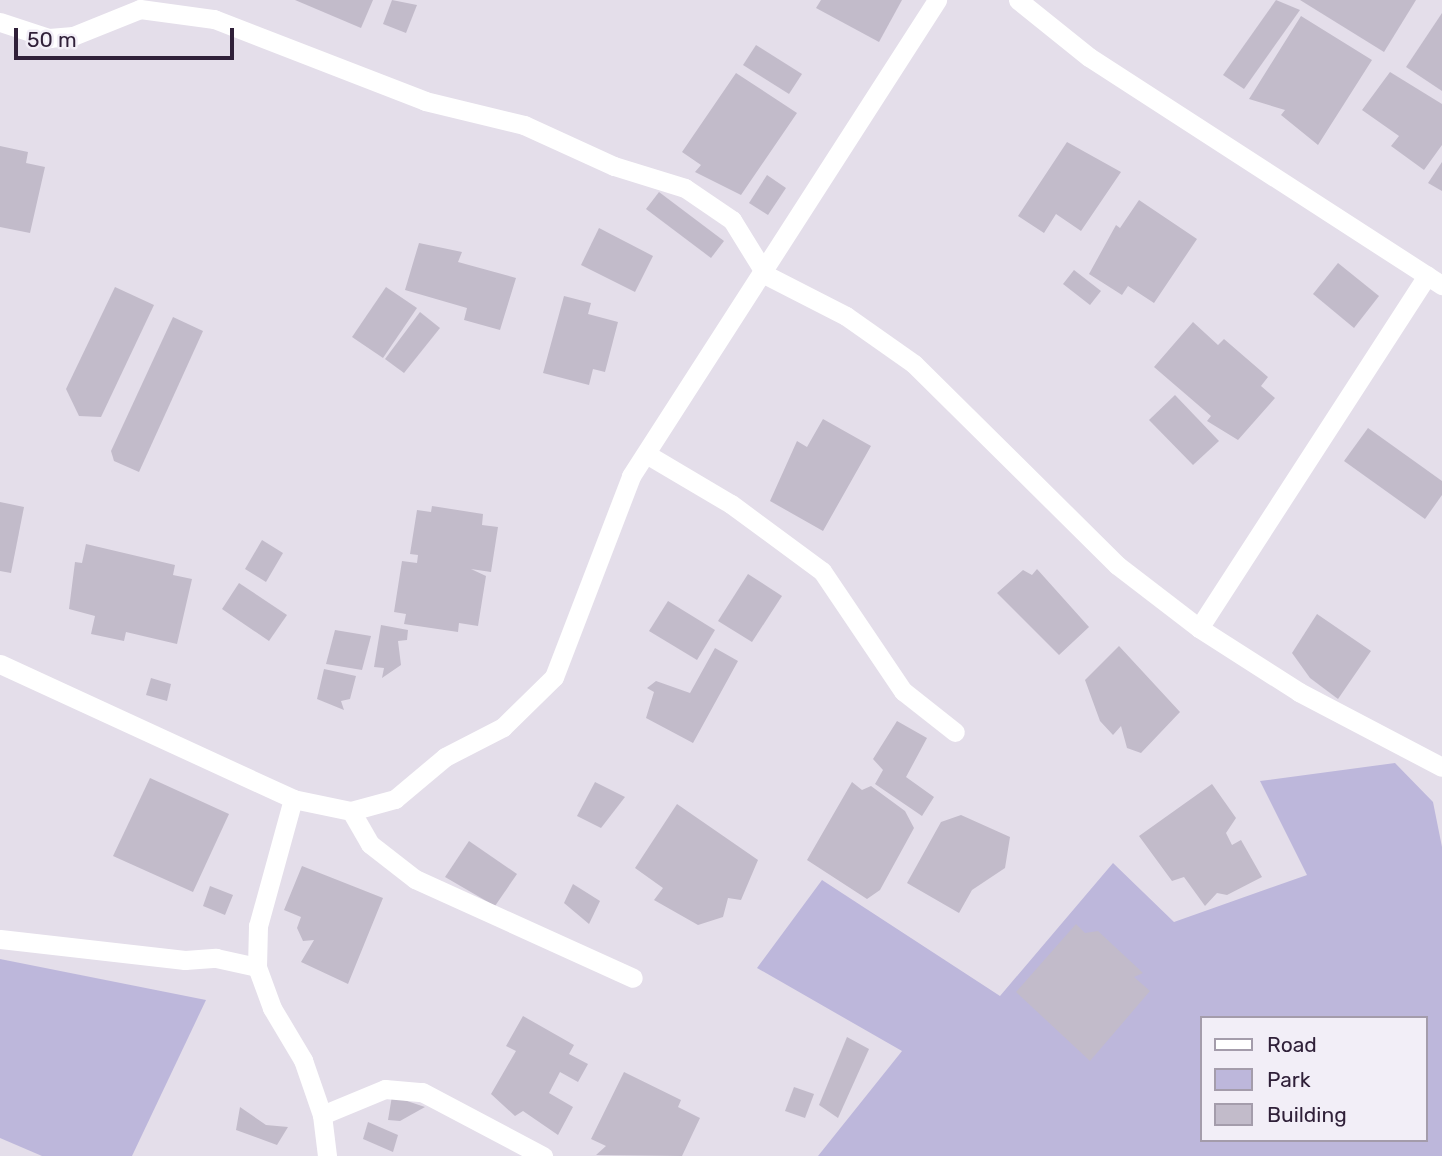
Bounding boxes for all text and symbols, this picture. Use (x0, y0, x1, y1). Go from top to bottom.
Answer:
scale bar (18, 14, 238, 58)
text: 50 m (27, 27, 77, 52)
legend (1200, 1016, 1428, 1142)
text: Road (1267, 1032, 1317, 1057)
text: Park (1267, 1067, 1311, 1092)
text: Building (1267, 1102, 1347, 1127)

